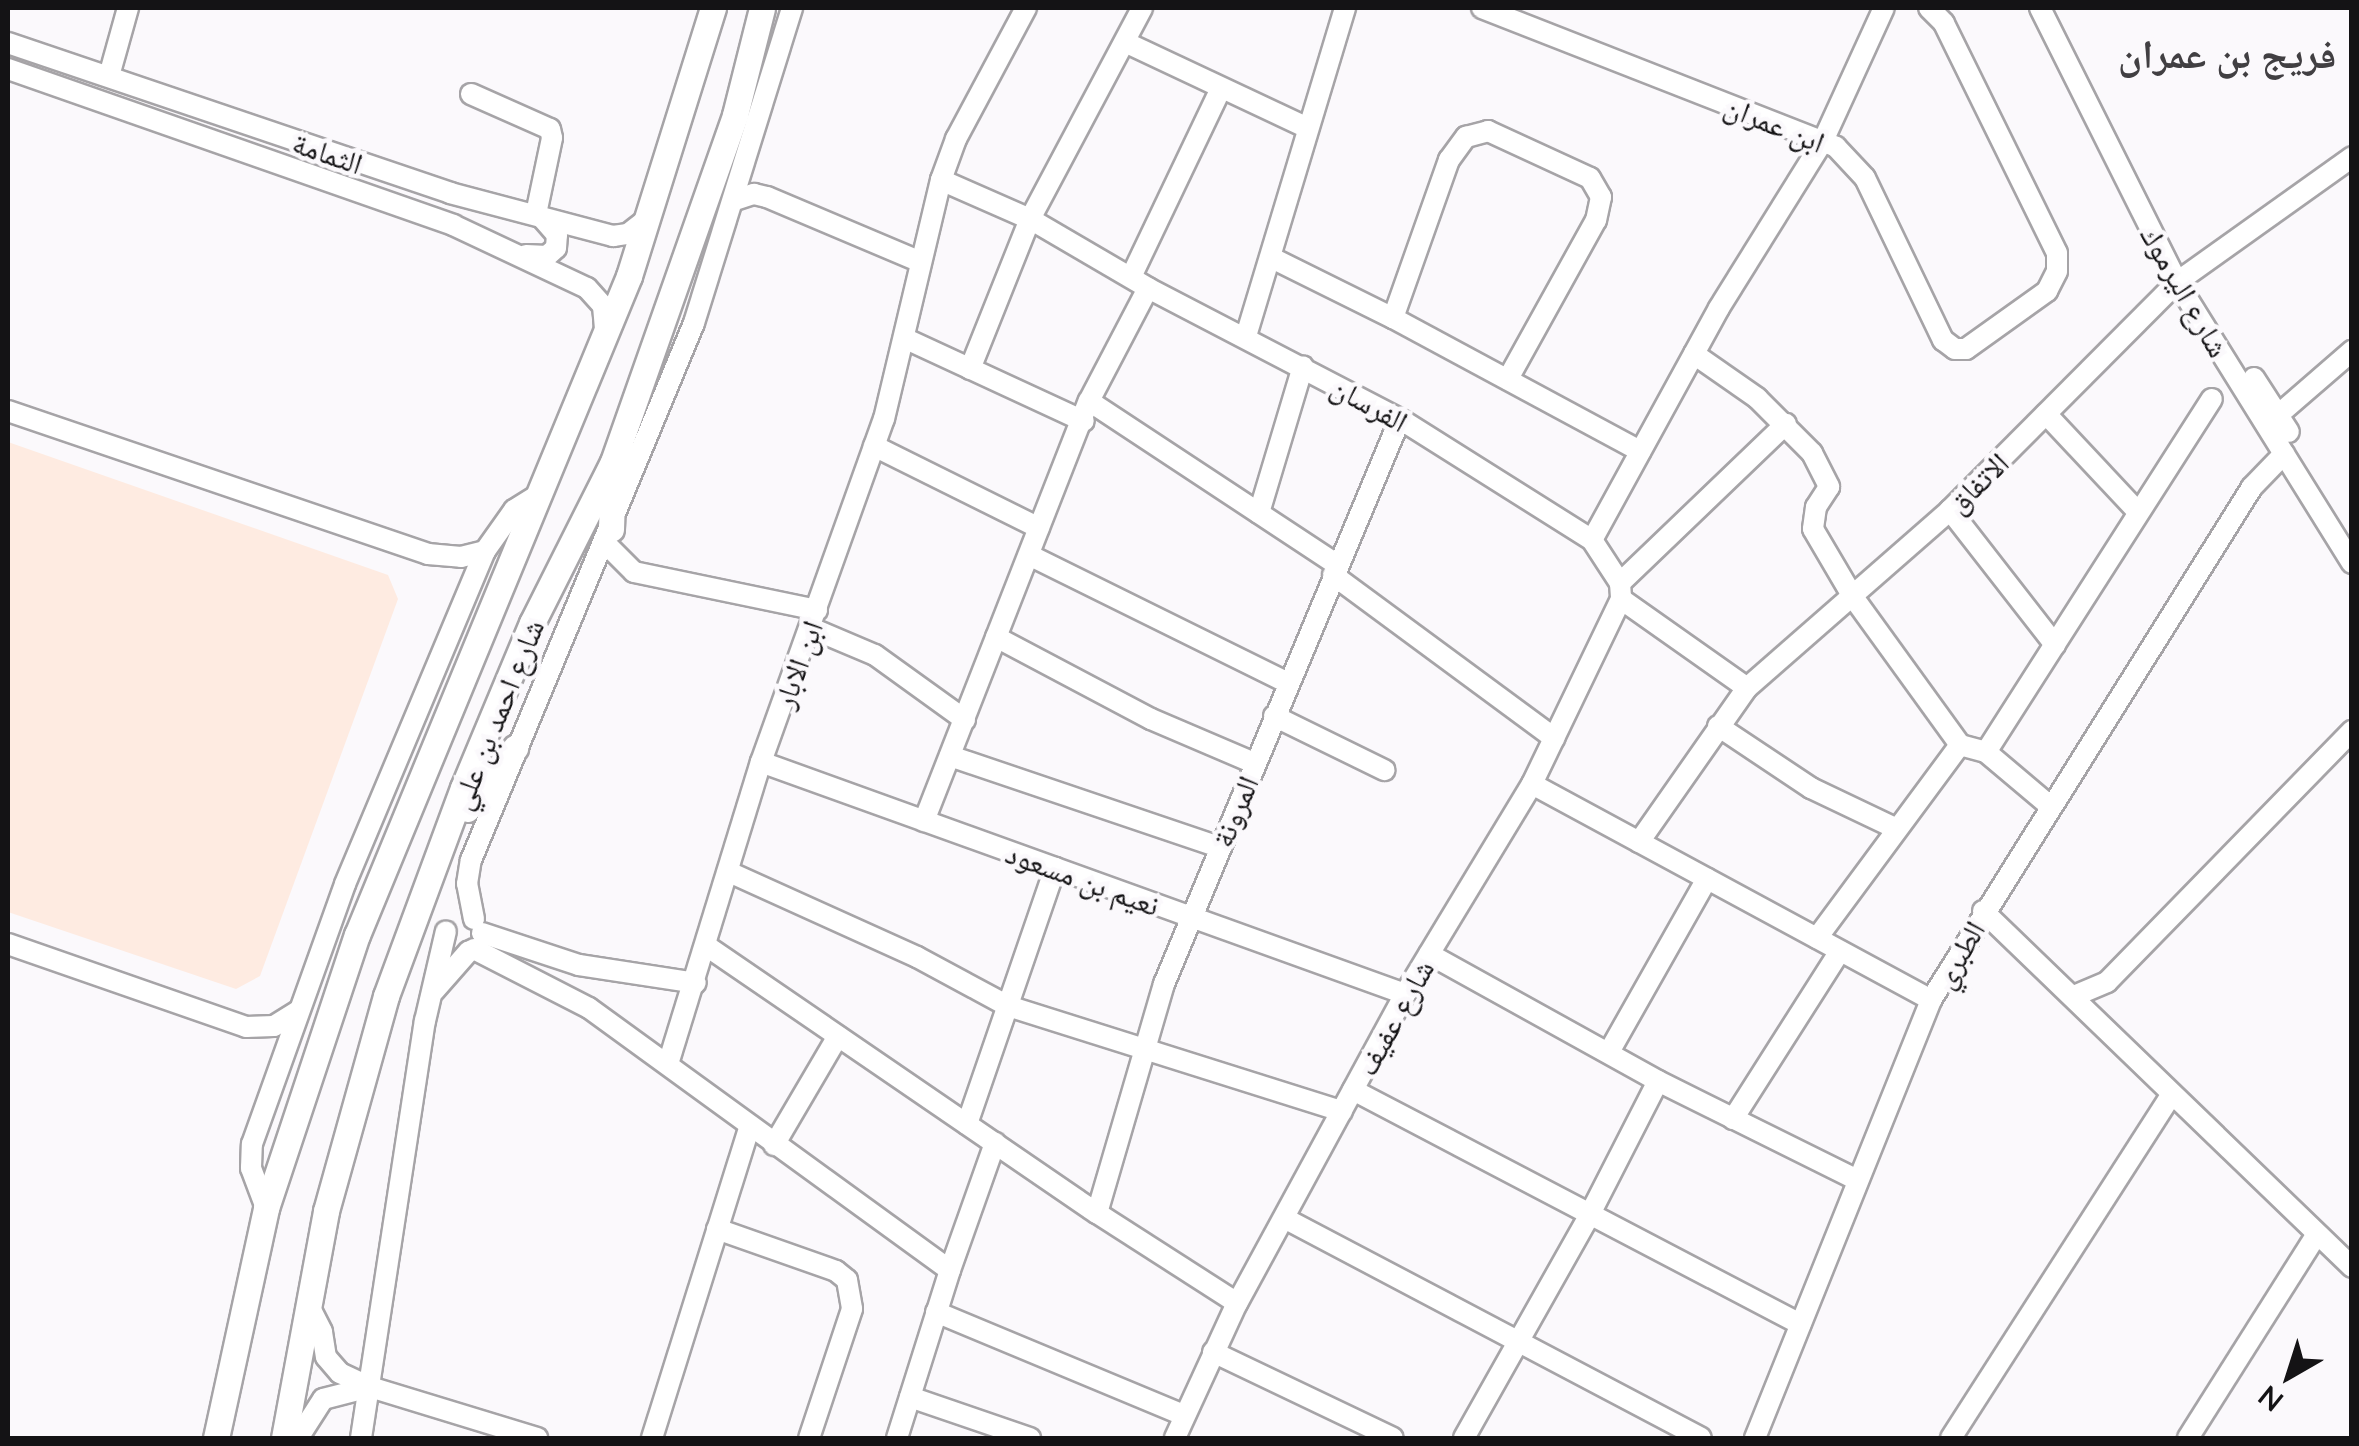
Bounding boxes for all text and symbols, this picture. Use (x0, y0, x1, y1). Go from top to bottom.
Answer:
district label: فريج بن عمران (2118, 29, 2336, 77)
street label: ابن عمران (1720, 87, 1830, 159)
street label: الثمامة (288, 123, 368, 181)
street label: شارع اليرموك (2134, 219, 2238, 363)
street label: الفرسان (1325, 367, 1415, 439)
street label: الاتفاق (1939, 444, 2015, 520)
street label: شارع احمد بن علي (442, 614, 550, 814)
street label: ابن الابار (765, 615, 829, 713)
street label: المرونة (1203, 770, 1265, 852)
street label: نعيم بن مسعود (1001, 834, 1165, 922)
street label: الطبري (1924, 914, 1992, 994)
street label: شارع عفيف (1348, 953, 1440, 1081)
north arrow (2239, 1326, 2339, 1426)
text: N (2251, 1379, 2289, 1419)

